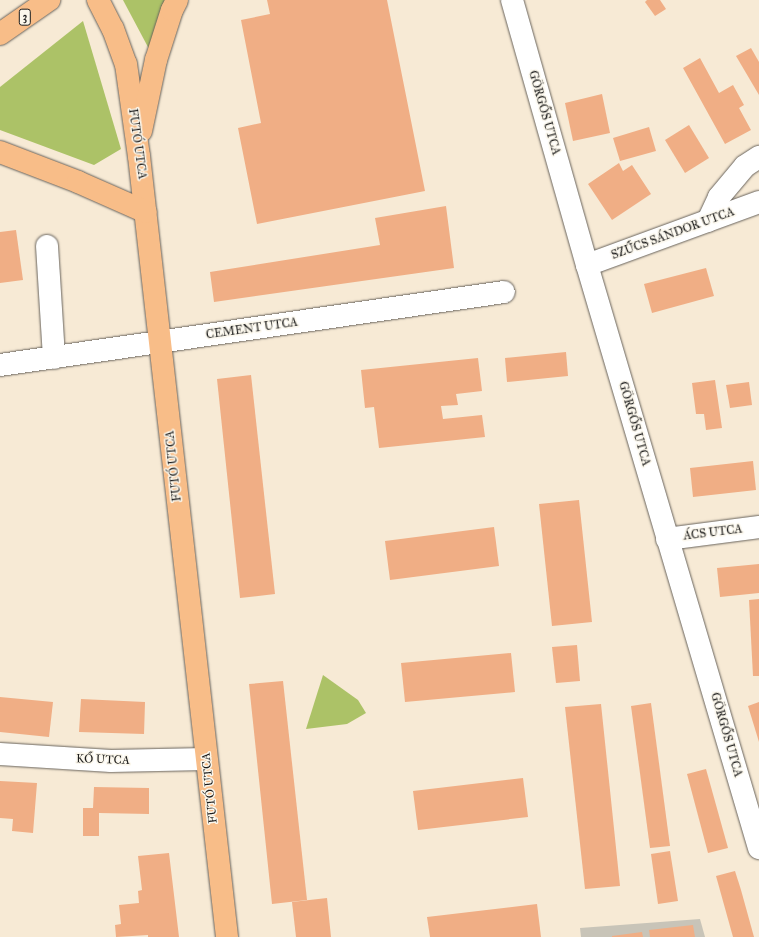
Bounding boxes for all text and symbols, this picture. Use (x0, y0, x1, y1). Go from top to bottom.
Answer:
road number: 3 (18, 8, 32, 26)
street label: GÖRGŐS UTCA (525, 69, 563, 157)
street label: FUTÓ UTCA (125, 108, 149, 180)
street label: SZŰCS SÁNDOR UTCA (609, 205, 737, 263)
street label: CEMENT UTCA (205, 315, 299, 343)
street label: GÖRGŐS UTCA (615, 380, 653, 468)
street label: FUTÓ UTCA (163, 430, 185, 502)
street label: ÁCS UTCA (683, 522, 743, 544)
street label: GÖRGŐS UTCA (707, 691, 745, 779)
street label: KŐ UTCA (76, 752, 130, 768)
street label: FUTÓ UTCA (199, 752, 221, 824)

